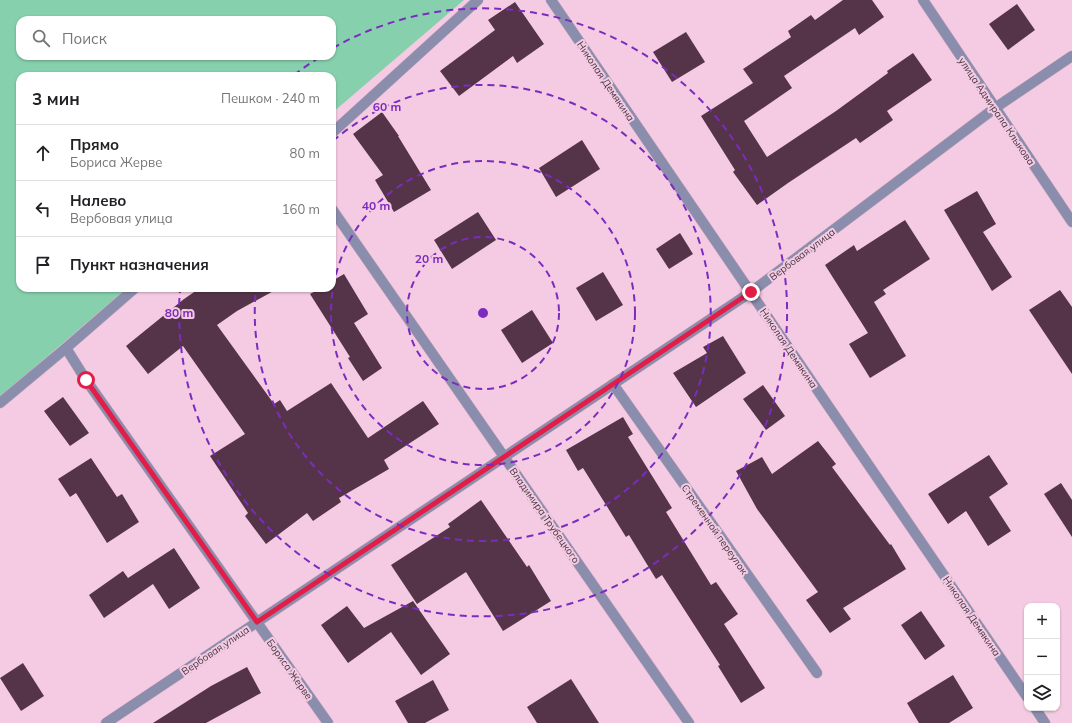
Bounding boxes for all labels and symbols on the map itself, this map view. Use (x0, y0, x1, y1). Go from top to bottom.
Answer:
street label: Николая Демякина (574, 39, 637, 124)
street label: улица Адмирала Клыкова (956, 55, 1038, 168)
text: 60 m (373, 99, 401, 114)
text: 40 m (362, 198, 390, 213)
street label: Вербовая улица (767, 225, 838, 283)
text: 20 m (415, 251, 443, 266)
route end (742, 283, 760, 301)
text: 80 m (165, 305, 193, 320)
centre of rings (476, 306, 490, 320)
street label: Николая Демякина (757, 306, 820, 391)
route start (77, 371, 95, 389)
street label: Владимира Трубецкого (507, 465, 583, 566)
street label: Стременной переулок (679, 482, 751, 577)
street label: Николая Демякина (940, 574, 1003, 659)
street label: Вербовая улица (179, 623, 252, 678)
street label: Бориса Жерве (264, 636, 316, 702)

